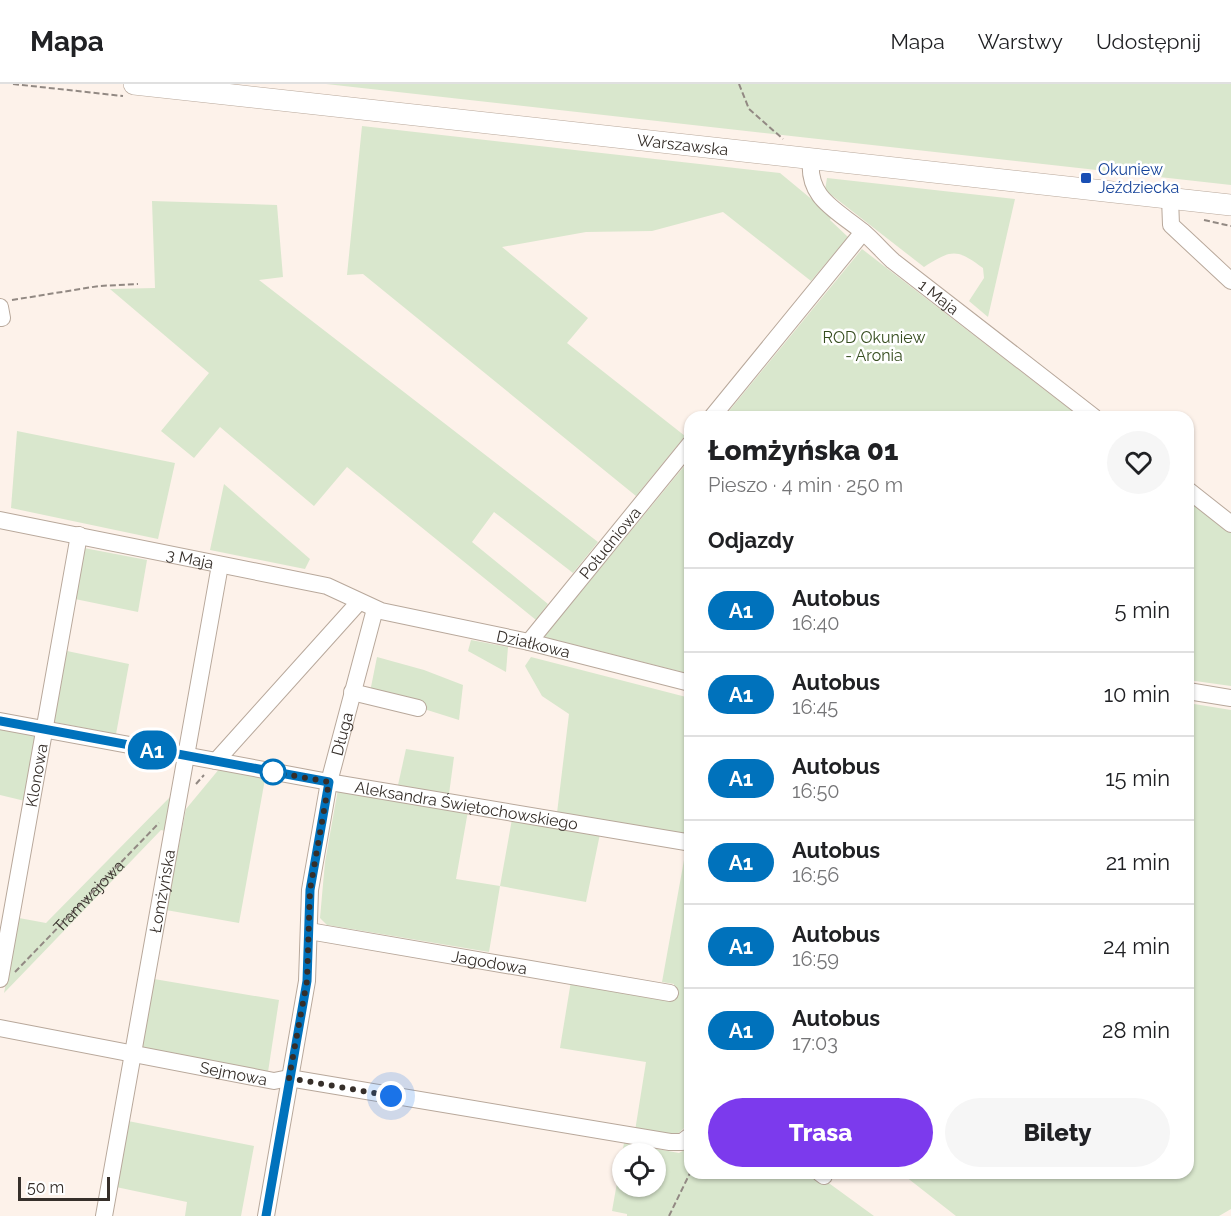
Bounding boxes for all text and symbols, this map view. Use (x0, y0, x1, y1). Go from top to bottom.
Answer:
text: Mapa (30, 25, 104, 58)
text: Mapa (890, 29, 945, 54)
text: Warstwy (978, 29, 1063, 54)
text: Udostępnij (1096, 29, 1201, 54)
street label: Warszawska (636, 130, 729, 159)
place label: Okuniew Jeździecka (1098, 160, 1179, 197)
marker: Okuniew Jeździecka (1079, 171, 1093, 185)
street label: 1 Maja (915, 275, 963, 318)
park label: ROD Okuniew - Aronia (823, 328, 925, 365)
button: heart (1107, 431, 1170, 494)
text: Łomżyńska 01 (708, 434, 899, 467)
text: Pieszo · 4 min · 250 m (708, 473, 903, 497)
street label: Południowa (575, 503, 645, 582)
text: Odjazdy (708, 527, 794, 553)
street label: 3 Maja (165, 544, 215, 572)
text: Autobus (792, 585, 880, 611)
text: 5 min (1115, 597, 1170, 623)
text: A1 (729, 598, 753, 623)
text: 16:40 (792, 611, 840, 635)
street label: Działkowa (495, 626, 572, 662)
text: Autobus (792, 669, 880, 695)
text: 10 min (1104, 681, 1170, 707)
text: A1 (729, 682, 753, 707)
text: 16:45 (792, 695, 838, 719)
street label: Długa (327, 710, 357, 758)
line badge: A1 (125, 730, 179, 770)
text: A1 (140, 738, 164, 763)
street label: Klonowa (21, 742, 51, 809)
text: Autobus (792, 753, 880, 779)
unlabelled marker (260, 759, 286, 785)
text: 15 min (1105, 765, 1170, 791)
text: A1 (729, 766, 753, 791)
street label: Aleksandra Świętochowskiego (353, 777, 579, 833)
text: 16:50 (792, 779, 840, 803)
text: Autobus (792, 837, 880, 863)
street label: Łomżyńska (145, 848, 179, 934)
text: 21 min (1106, 849, 1170, 875)
text: A1 (729, 850, 753, 875)
street label: Tramwajowa (49, 856, 128, 936)
text: 16:56 (792, 863, 839, 887)
text: Autobus (792, 921, 880, 947)
text: 24 min (1103, 933, 1170, 959)
text: A1 (729, 934, 753, 959)
street label: Jagodowa (450, 946, 529, 978)
text: 16:59 (792, 947, 839, 971)
text: Autobus (792, 1005, 880, 1031)
text: 28 min (1102, 1017, 1170, 1043)
text: A1 (729, 1018, 753, 1043)
text: 17:03 (792, 1031, 838, 1055)
street label: Sejmowa (198, 1057, 269, 1089)
your location (376, 1081, 406, 1111)
button: Trasa (708, 1098, 933, 1167)
button: Bilety (945, 1098, 1170, 1167)
map controls (612, 1143, 666, 1197)
button: locate (612, 1143, 666, 1197)
scale bar (18, 1174, 110, 1202)
text: 50 m (27, 1178, 64, 1197)

